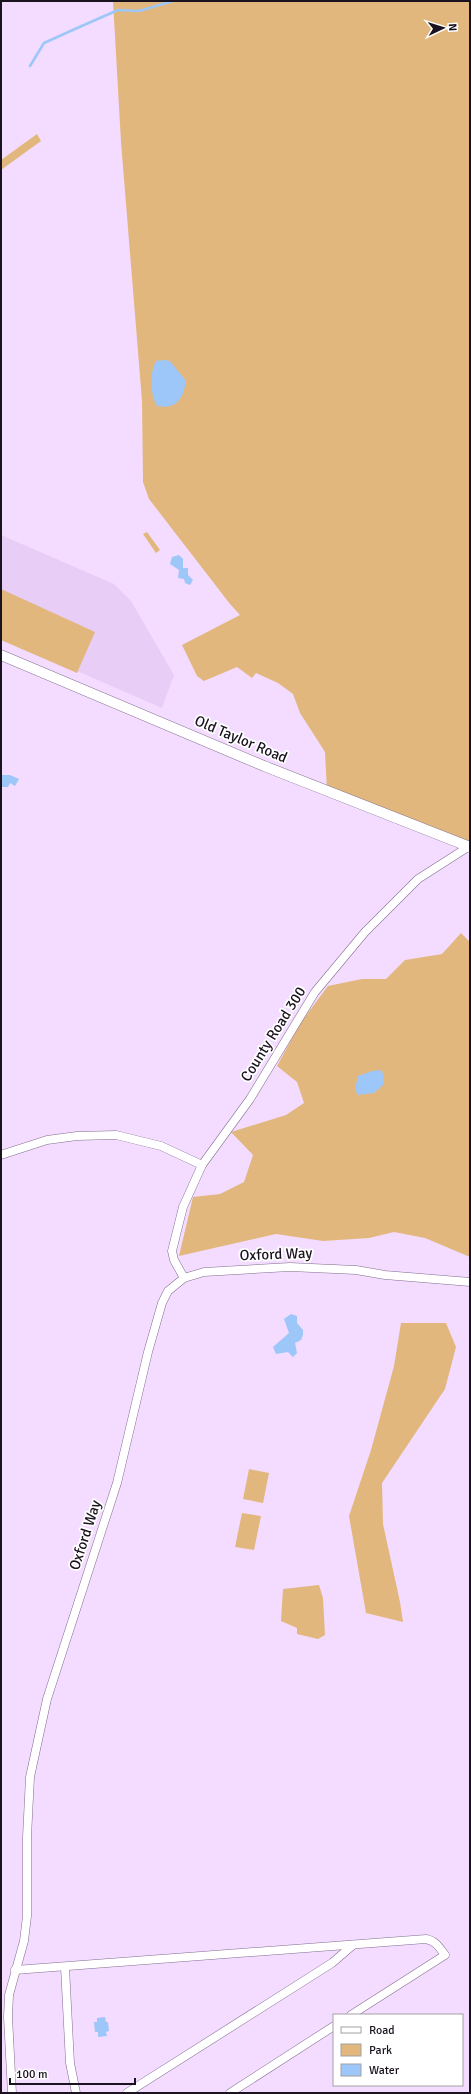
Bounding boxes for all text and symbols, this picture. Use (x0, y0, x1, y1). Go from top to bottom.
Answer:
north arrow (423, 8, 463, 48)
text: N (446, 23, 459, 32)
street label: Old Taylor Road (192, 711, 290, 767)
street label: County Road 300 (237, 983, 309, 1085)
street label: Oxford Way (239, 1244, 313, 1264)
street label: Oxford Way (65, 1498, 105, 1572)
legend (333, 2014, 463, 2086)
text: Road (369, 2023, 395, 2038)
text: Park (369, 2043, 392, 2058)
scale bar (10, 2060, 135, 2086)
text: Water (369, 2063, 400, 2078)
text: 100 m (16, 2067, 48, 2082)

